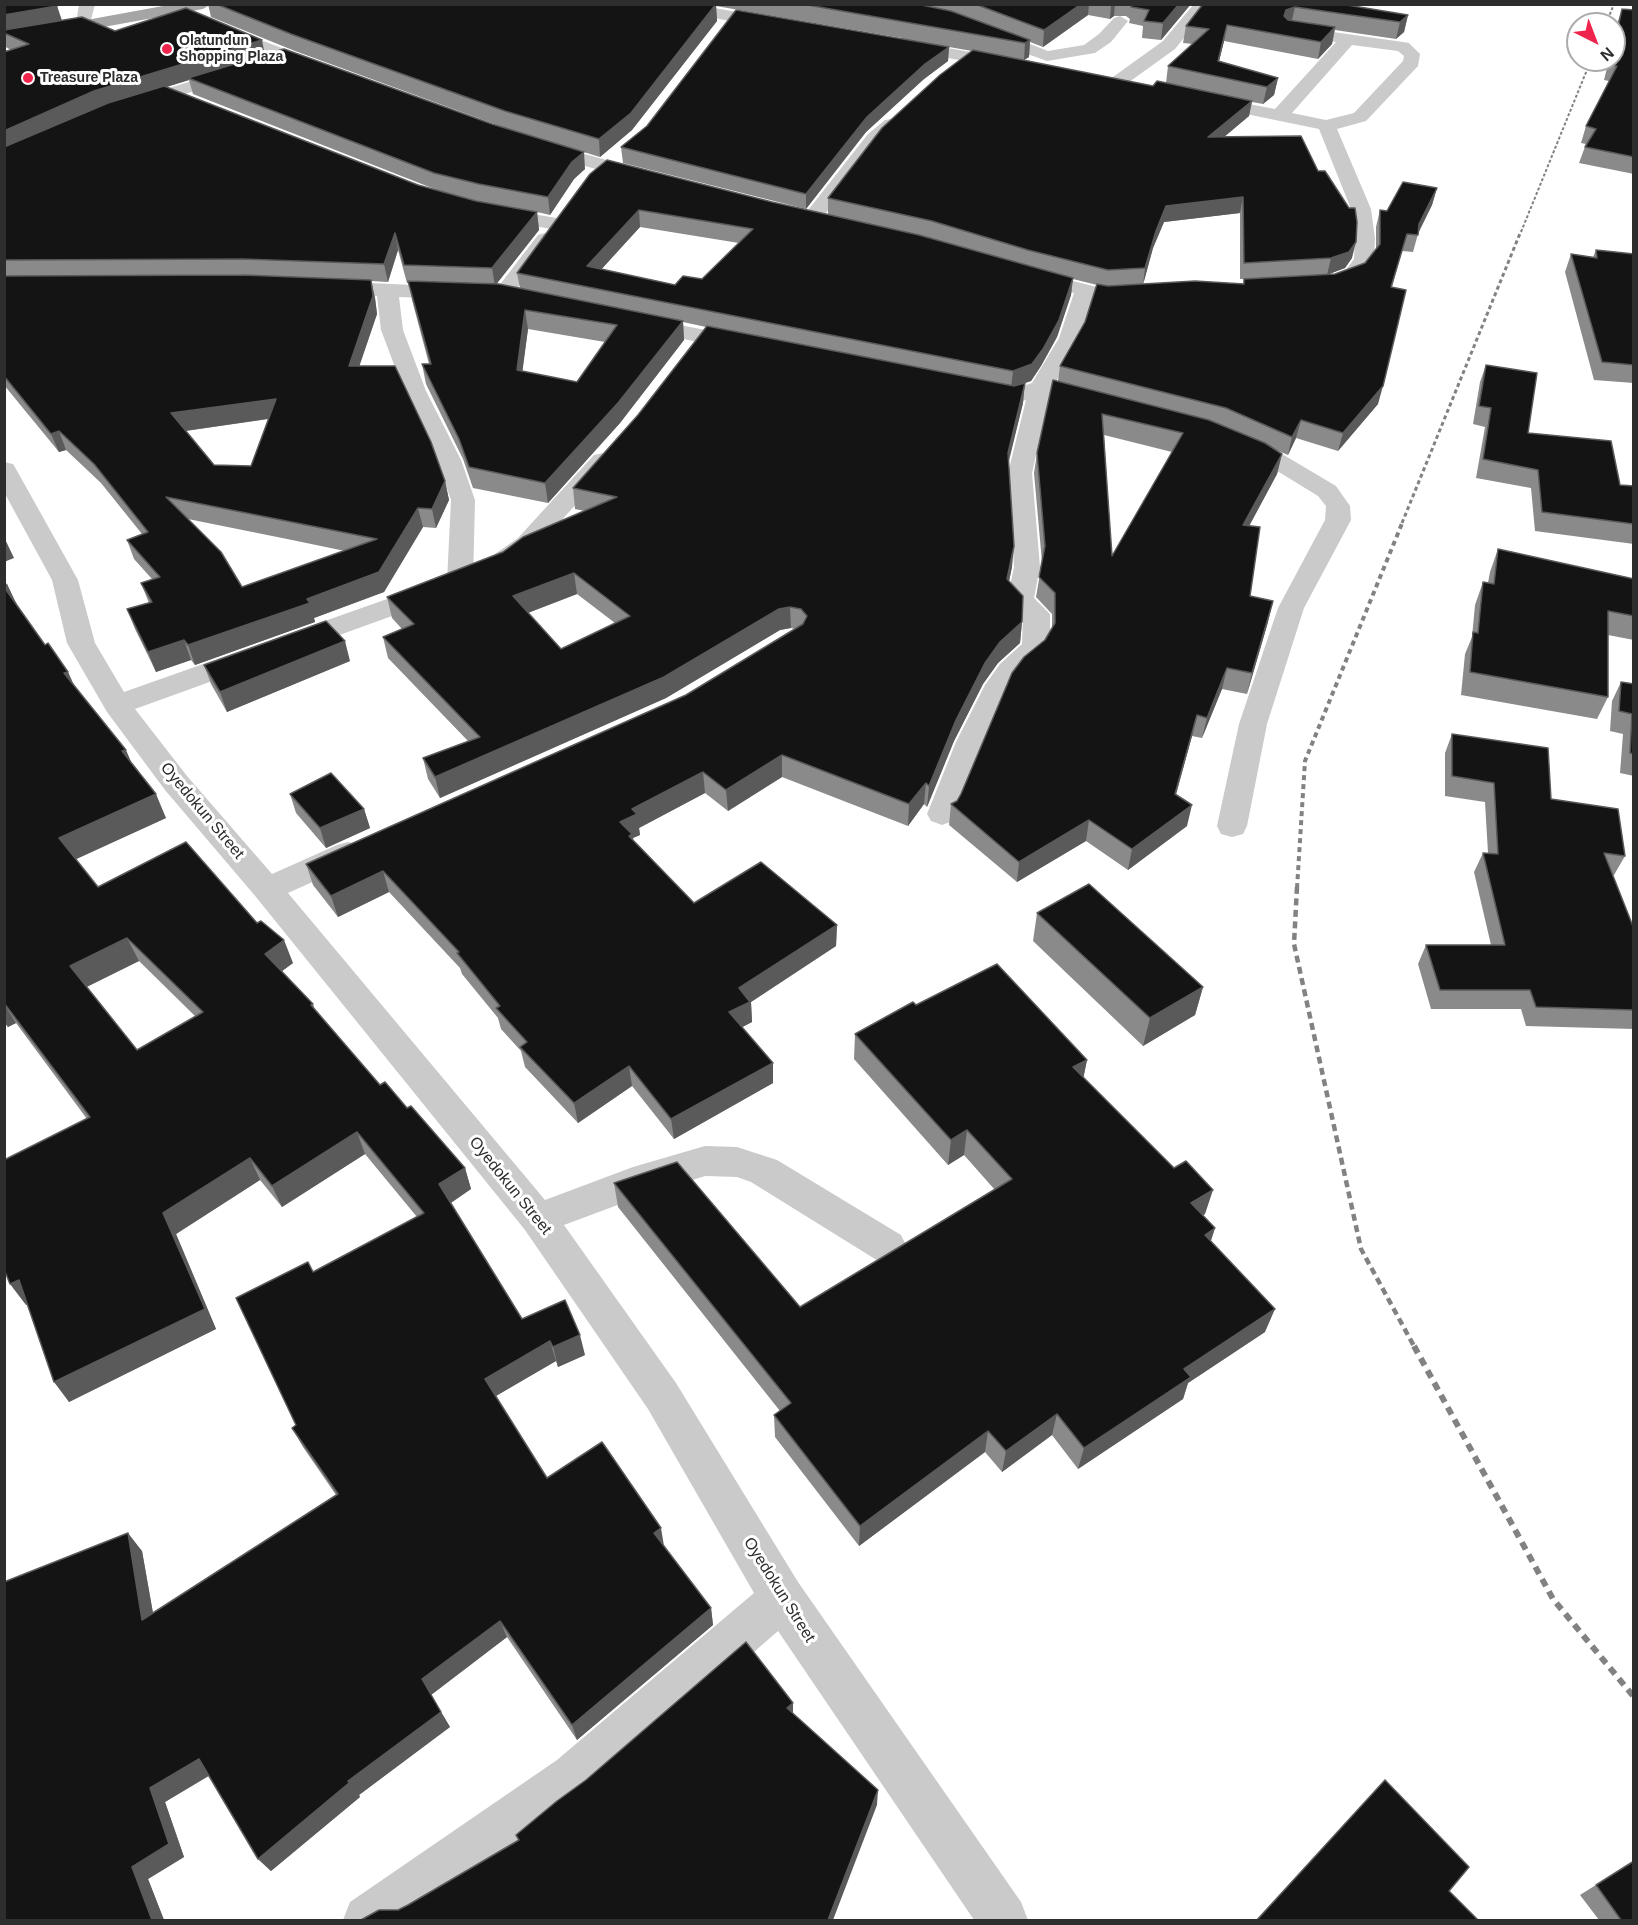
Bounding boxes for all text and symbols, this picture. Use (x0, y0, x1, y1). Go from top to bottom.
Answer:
north arrow (1566, 12, 1626, 72)
place label: Olatundun Shopping Plaza (179, 33, 283, 66)
marker: Olatundun Shopping Plaza (160, 42, 174, 56)
text: N (1597, 44, 1617, 64)
place label: Treasure Plaza (40, 70, 138, 86)
marker: Treasure Plaza (21, 71, 35, 85)
street label: Oyedokun Street (156, 759, 248, 863)
street label: Oyedokun Street (465, 1133, 555, 1239)
street label: Oyedokun Street (739, 1534, 819, 1646)

